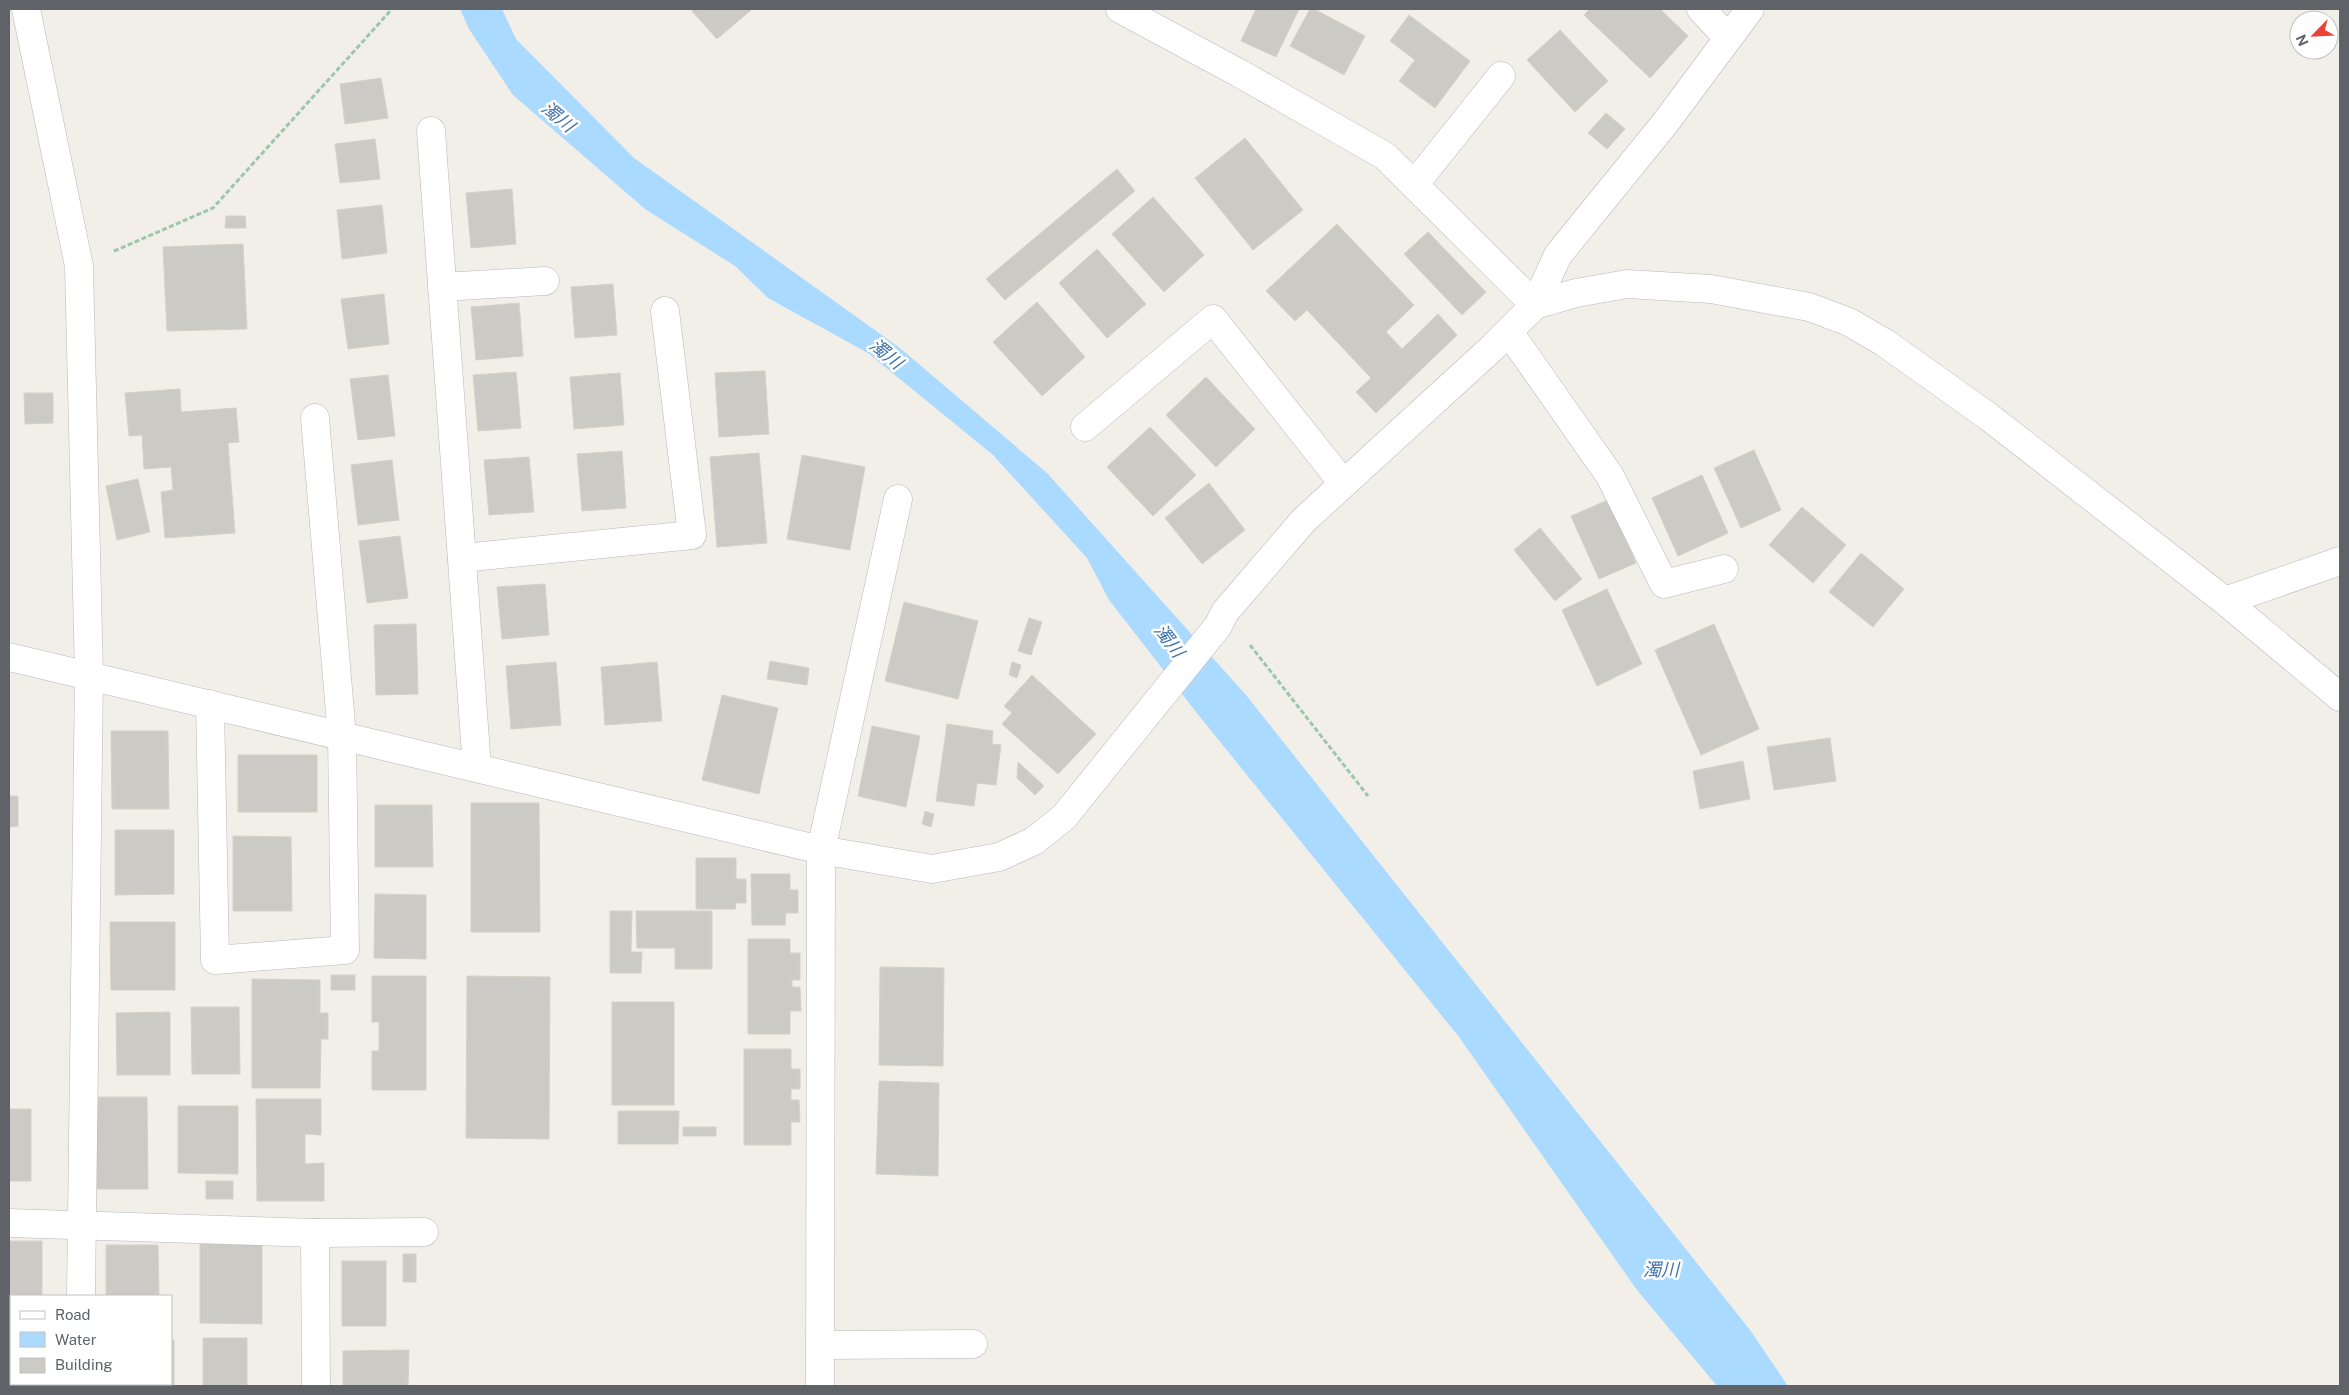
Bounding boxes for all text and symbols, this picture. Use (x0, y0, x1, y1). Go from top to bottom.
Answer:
north arrow (2289, 10, 2339, 60)
text: N (2293, 32, 2312, 49)
water label: 濁川 (538, 97, 580, 138)
water label: 濁川 (866, 334, 908, 374)
water label: 濁川 (1150, 620, 1190, 663)
water label: 濁川 (1643, 1259, 1681, 1280)
legend (10, 1295, 172, 1385)
text: Road (55, 1306, 91, 1323)
text: Water (55, 1331, 97, 1348)
text: Building (55, 1356, 113, 1373)

